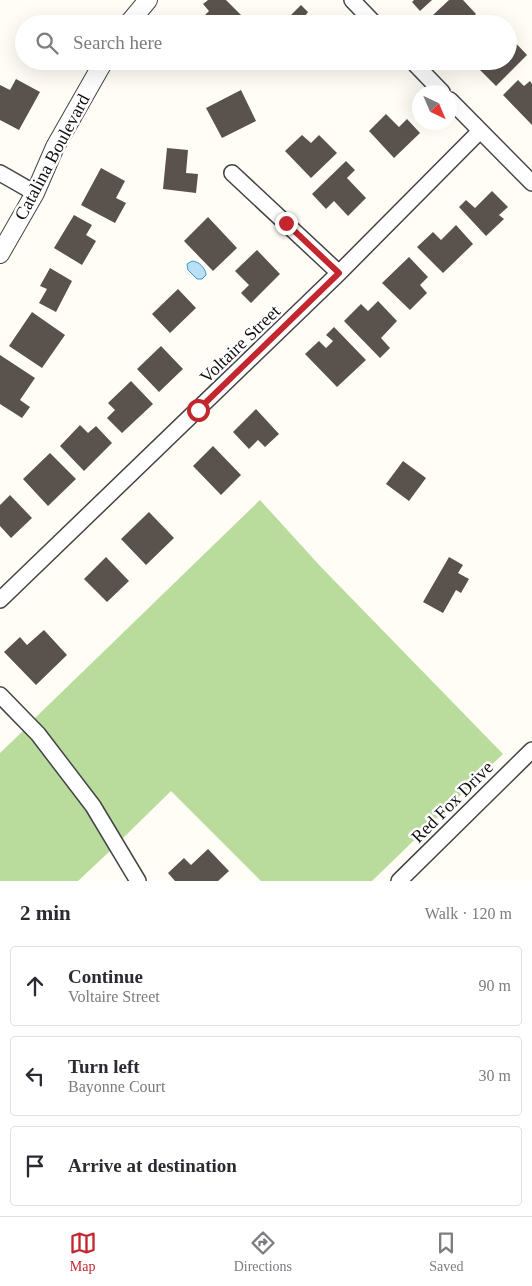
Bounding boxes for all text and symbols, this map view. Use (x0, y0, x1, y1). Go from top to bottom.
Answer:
search box (15, 15, 517, 70)
icon: search (33, 29, 61, 57)
text: Search here (73, 32, 162, 53)
north arrow (412, 85, 457, 130)
street label: Catalina Boulevard (10, 91, 94, 223)
route end (275, 212, 298, 235)
street label: Voltaire Street (196, 301, 284, 387)
route start (187, 399, 210, 422)
street label: Red Fox Drive (407, 757, 497, 847)
text: 2 min (20, 901, 71, 925)
text: Walk · 120 m (425, 905, 512, 922)
text: Continue (68, 966, 143, 987)
icon: ahead (21, 972, 49, 1000)
text: 90 m (479, 977, 511, 994)
text: Voltaire Street (68, 988, 160, 1005)
text: Turn left (68, 1056, 140, 1077)
icon: left (21, 1062, 49, 1090)
text: 30 m (479, 1067, 511, 1084)
text: Bayonne Court (68, 1078, 165, 1095)
icon: arrive (21, 1152, 49, 1180)
text: Arrive at destination (68, 1155, 237, 1176)
tab: Map (69, 1229, 97, 1275)
tab: Directions (234, 1229, 292, 1275)
tab: Saved (429, 1229, 463, 1275)

